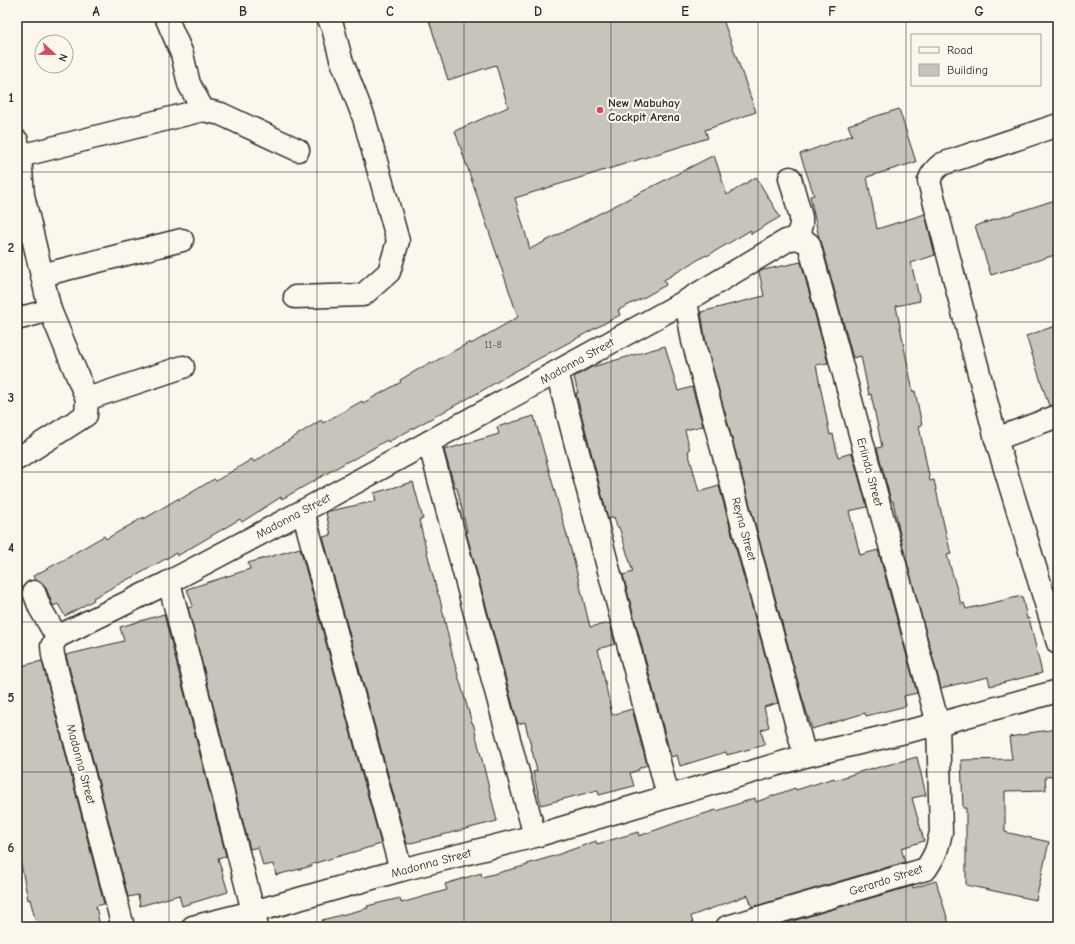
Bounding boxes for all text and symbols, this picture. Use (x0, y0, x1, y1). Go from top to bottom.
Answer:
text: A (92, 4, 100, 19)
text: B (239, 4, 247, 19)
text: C (386, 4, 394, 19)
text: D (534, 4, 542, 19)
text: E (681, 4, 689, 19)
text: F (828, 4, 836, 19)
text: G (974, 4, 984, 19)
north arrow (34, 34, 74, 74)
legend (911, 34, 1041, 86)
text: Road (947, 43, 973, 57)
text: N (55, 52, 70, 63)
text: Building (947, 63, 988, 77)
text: 1 (8, 90, 14, 105)
place label: New Mabuhay Cockpit Arena (608, 96, 680, 124)
marker: New Mabuhay Cockpit Arena (595, 105, 605, 115)
text: 2 (8, 240, 14, 255)
street label: Madonna Street (538, 335, 617, 387)
house number: 11-8 (484, 339, 502, 351)
text: 3 (8, 390, 14, 405)
street label: Erlinda Street (854, 436, 886, 508)
street label: Madonna Street (253, 490, 333, 542)
street label: Reyna Street (729, 496, 759, 563)
text: 4 (8, 540, 14, 555)
text: 5 (8, 690, 15, 705)
street label: Madonna Street (64, 722, 99, 806)
text: 6 (8, 840, 15, 855)
street label: Madonna Street (389, 845, 473, 880)
street label: Gerardo Street (847, 861, 925, 898)

